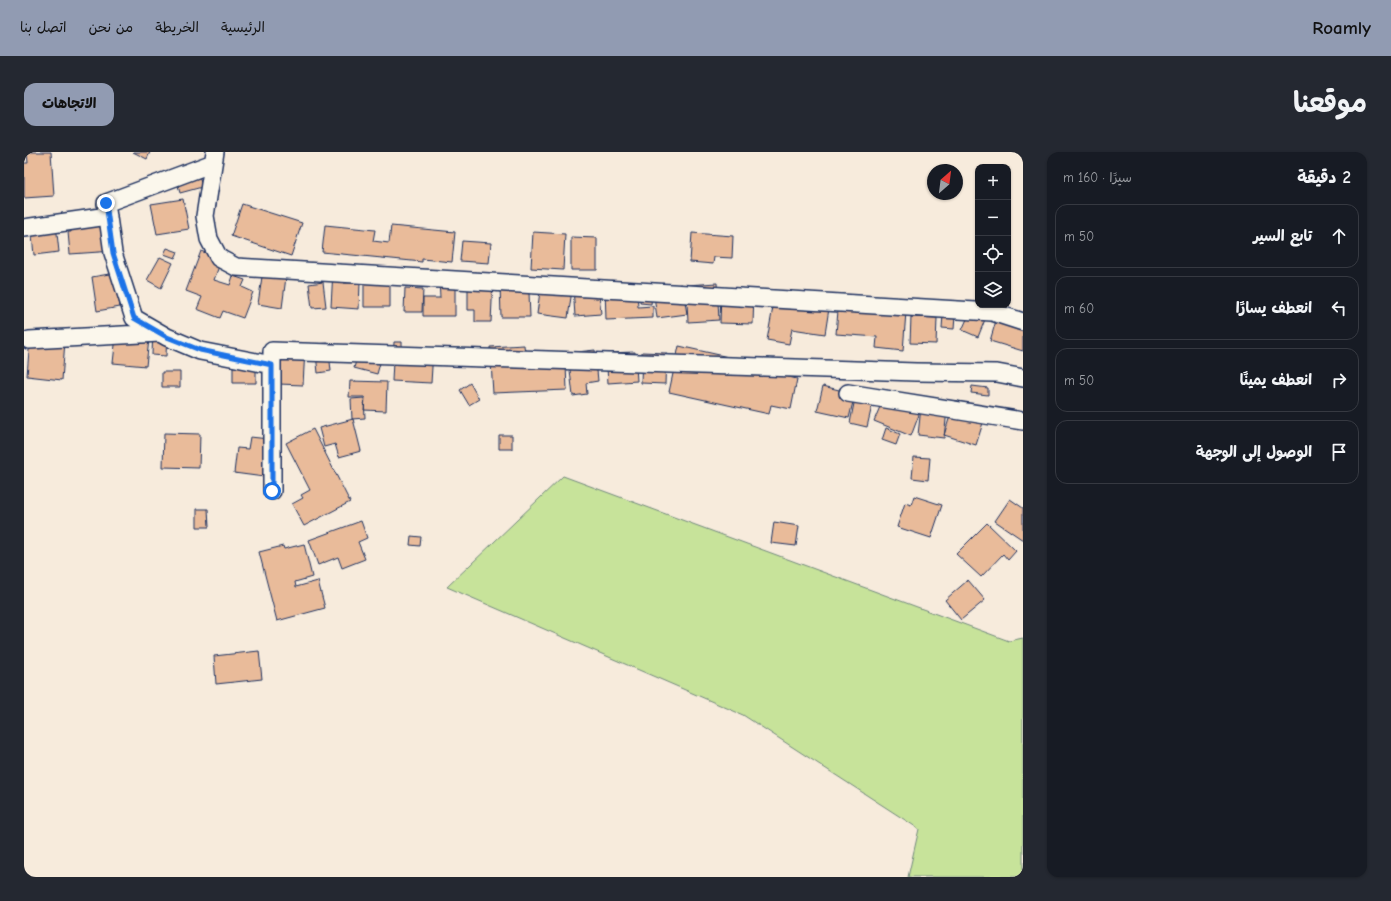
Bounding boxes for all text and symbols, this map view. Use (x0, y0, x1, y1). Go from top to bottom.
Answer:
text: Roamly (1312, 17, 1371, 39)
text: اتصل بنا (20, 19, 67, 36)
text: من نحن (89, 19, 133, 36)
text: الخريطة (155, 19, 199, 36)
text: الرئيسية (221, 19, 265, 36)
button: الاتجاهات (24, 83, 114, 126)
text: موقعنا (1293, 87, 1367, 119)
north arrow (927, 164, 963, 200)
map controls (975, 164, 1011, 308)
button: + (975, 164, 1011, 200)
text: 2 دقيقة (1297, 168, 1351, 187)
text: سيرًا · 160 m (1063, 170, 1132, 185)
route end (97, 194, 115, 212)
button: − (975, 200, 1011, 236)
icon: ahead (1328, 225, 1350, 247)
text: تابع السير (1253, 227, 1312, 245)
text: 50 m (1064, 229, 1094, 244)
button: locate (975, 236, 1011, 272)
button: layers (975, 272, 1011, 308)
icon: left (1328, 297, 1350, 319)
text: انعطف يسارًا (1236, 299, 1312, 317)
text: 60 m (1064, 301, 1094, 316)
icon: right (1328, 369, 1350, 391)
text: انعطف يمينًا (1240, 371, 1312, 389)
text: 50 m (1064, 373, 1094, 388)
icon: arrive (1328, 441, 1350, 463)
text: الوصول إلى الوجهة (1196, 443, 1312, 461)
route start (263, 482, 281, 500)

